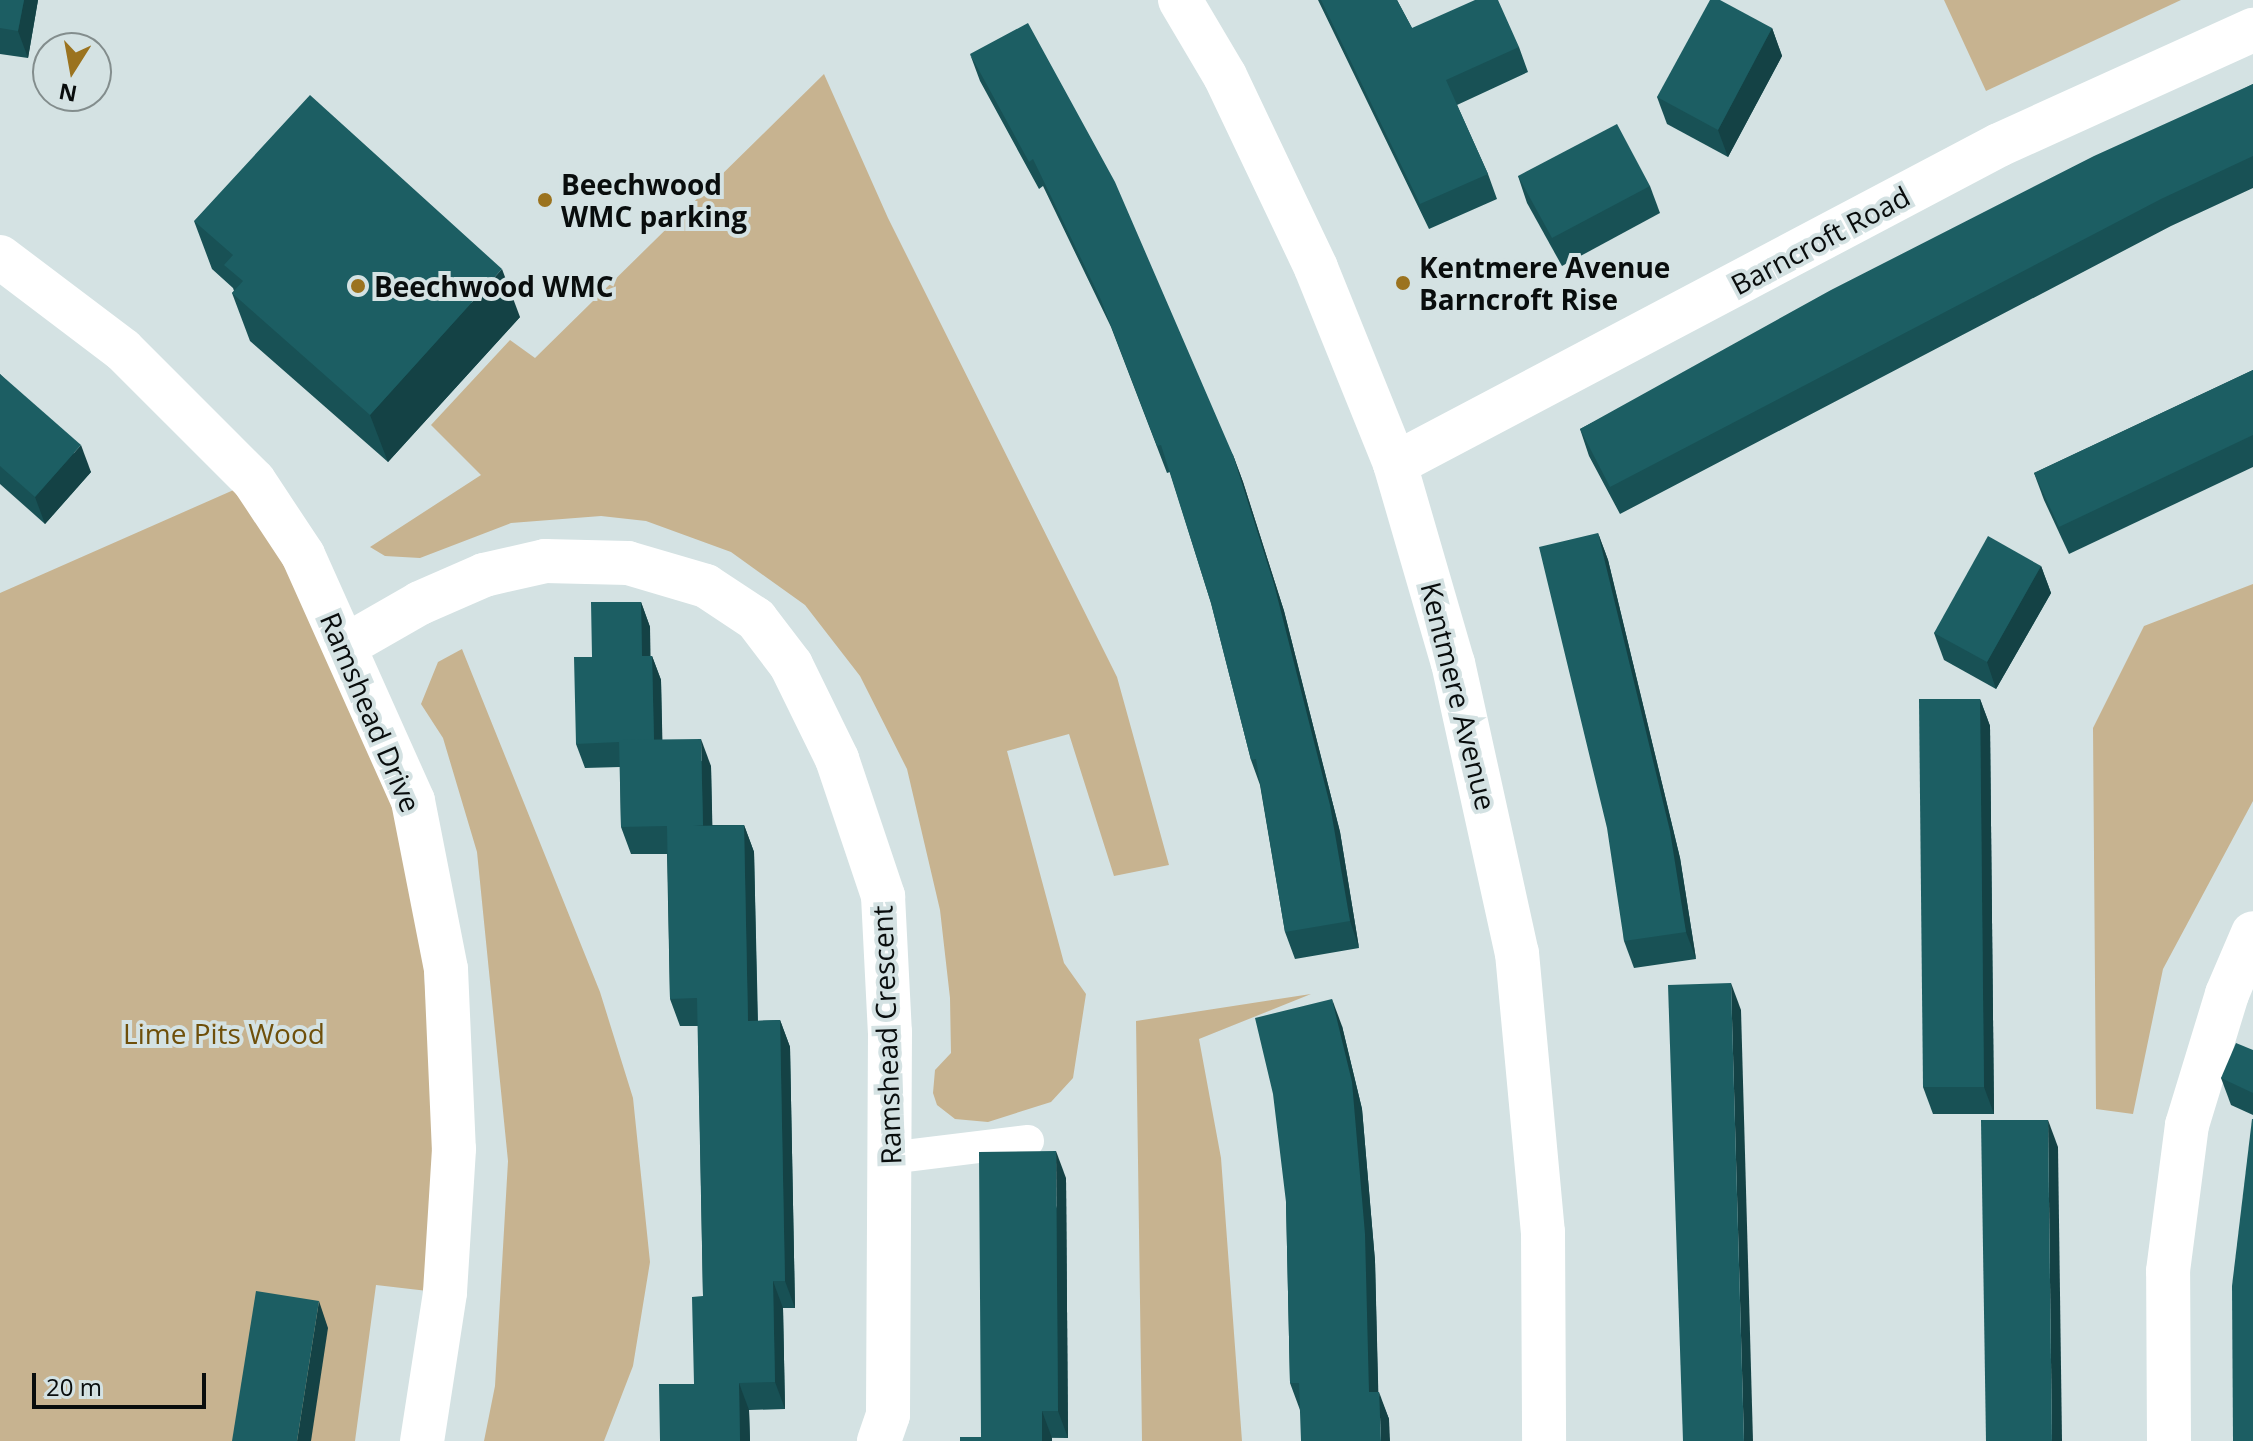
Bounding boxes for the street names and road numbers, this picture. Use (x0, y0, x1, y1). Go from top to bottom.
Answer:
street label: Barncroft Road (1725, 179, 1915, 301)
street label: Kentmere Avenue (1414, 579, 1504, 813)
street label: Ramshead Drive (314, 607, 428, 817)
street label: Ramshead Crescent (865, 905, 907, 1165)

